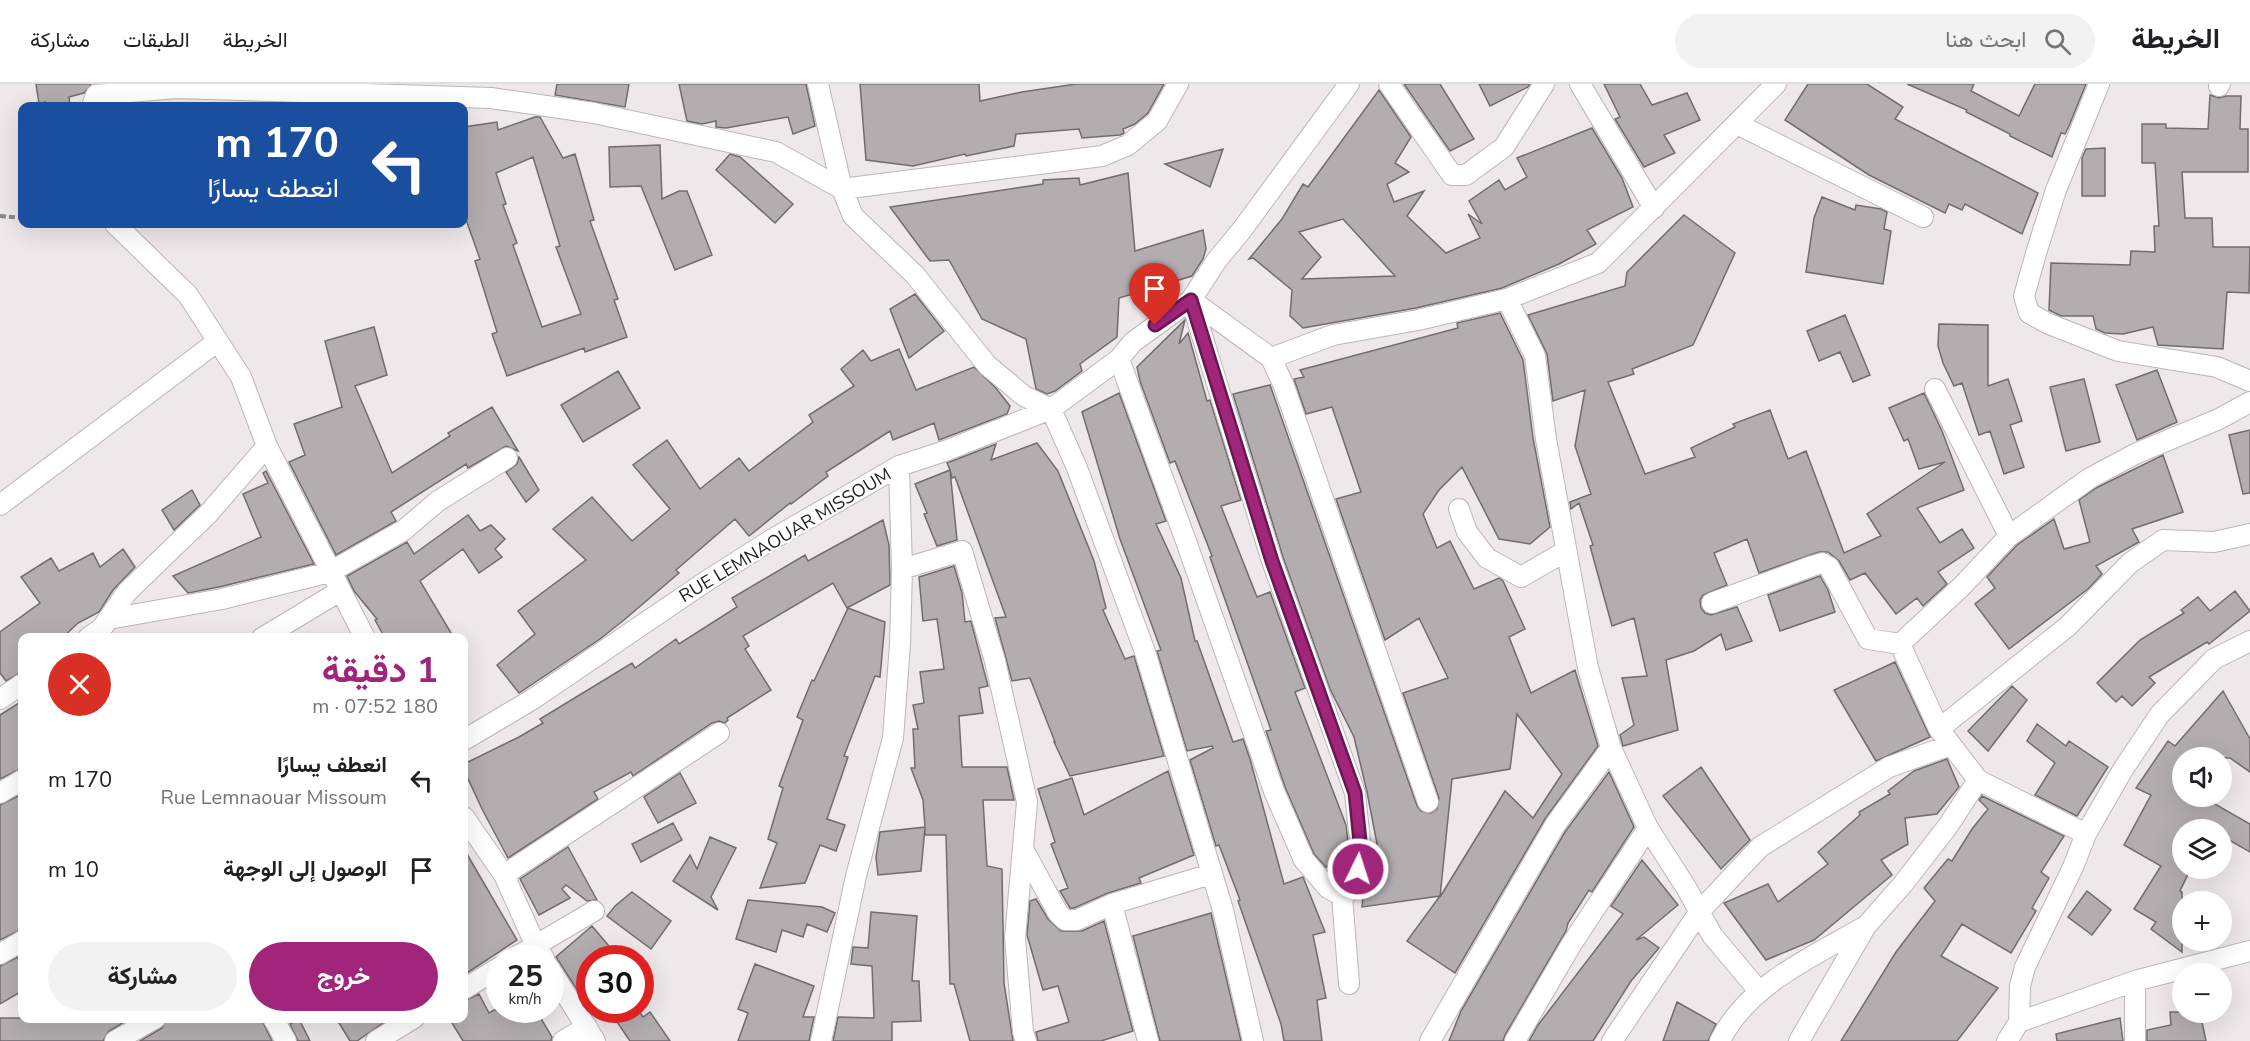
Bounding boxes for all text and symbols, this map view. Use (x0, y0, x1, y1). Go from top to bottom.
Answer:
search box (1675, 14, 2095, 68)
text: الخريطة (2131, 20, 2220, 58)
text: ابحث هنا (1945, 25, 2026, 55)
icon: search (2041, 25, 2074, 58)
text: مشاركة (30, 26, 90, 54)
text: الطبقات (123, 26, 190, 54)
text: الخريطة (223, 26, 288, 54)
text: 170 m (215, 115, 339, 172)
icon: left (360, 126, 438, 204)
text: انعطف يسارًا (207, 170, 339, 207)
pin (1129, 263, 1180, 325)
icon: arrive (1138, 272, 1171, 305)
street label: RUE LEMNAOUAR MISSOUM (675, 462, 895, 608)
text: 1 دقيقة (322, 646, 438, 695)
button: close (48, 653, 111, 716)
text: 180 m · 07:52 (312, 693, 438, 720)
map controls (2172, 747, 2232, 1023)
button: sound (2172, 747, 2232, 807)
text: انعطف يسارًا (277, 750, 387, 780)
icon: left (405, 764, 438, 797)
text: 170 m (48, 765, 112, 795)
text: Rue Lemnaouar Missoum (160, 784, 387, 811)
button: layers (2172, 819, 2232, 879)
position arrow (1326, 837, 1390, 901)
text: الوصول إلى الوجهة (223, 854, 387, 884)
icon: arrive (405, 854, 438, 887)
text: 10 m (48, 855, 99, 885)
button: + (2172, 891, 2232, 951)
button: مشاركة (48, 942, 237, 1011)
button: خروج (249, 942, 438, 1011)
speed limit sign: 30 (576, 945, 654, 1023)
text: 25 (507, 956, 543, 997)
button: − (2172, 963, 2232, 1023)
text: km/h (508, 989, 542, 1009)

